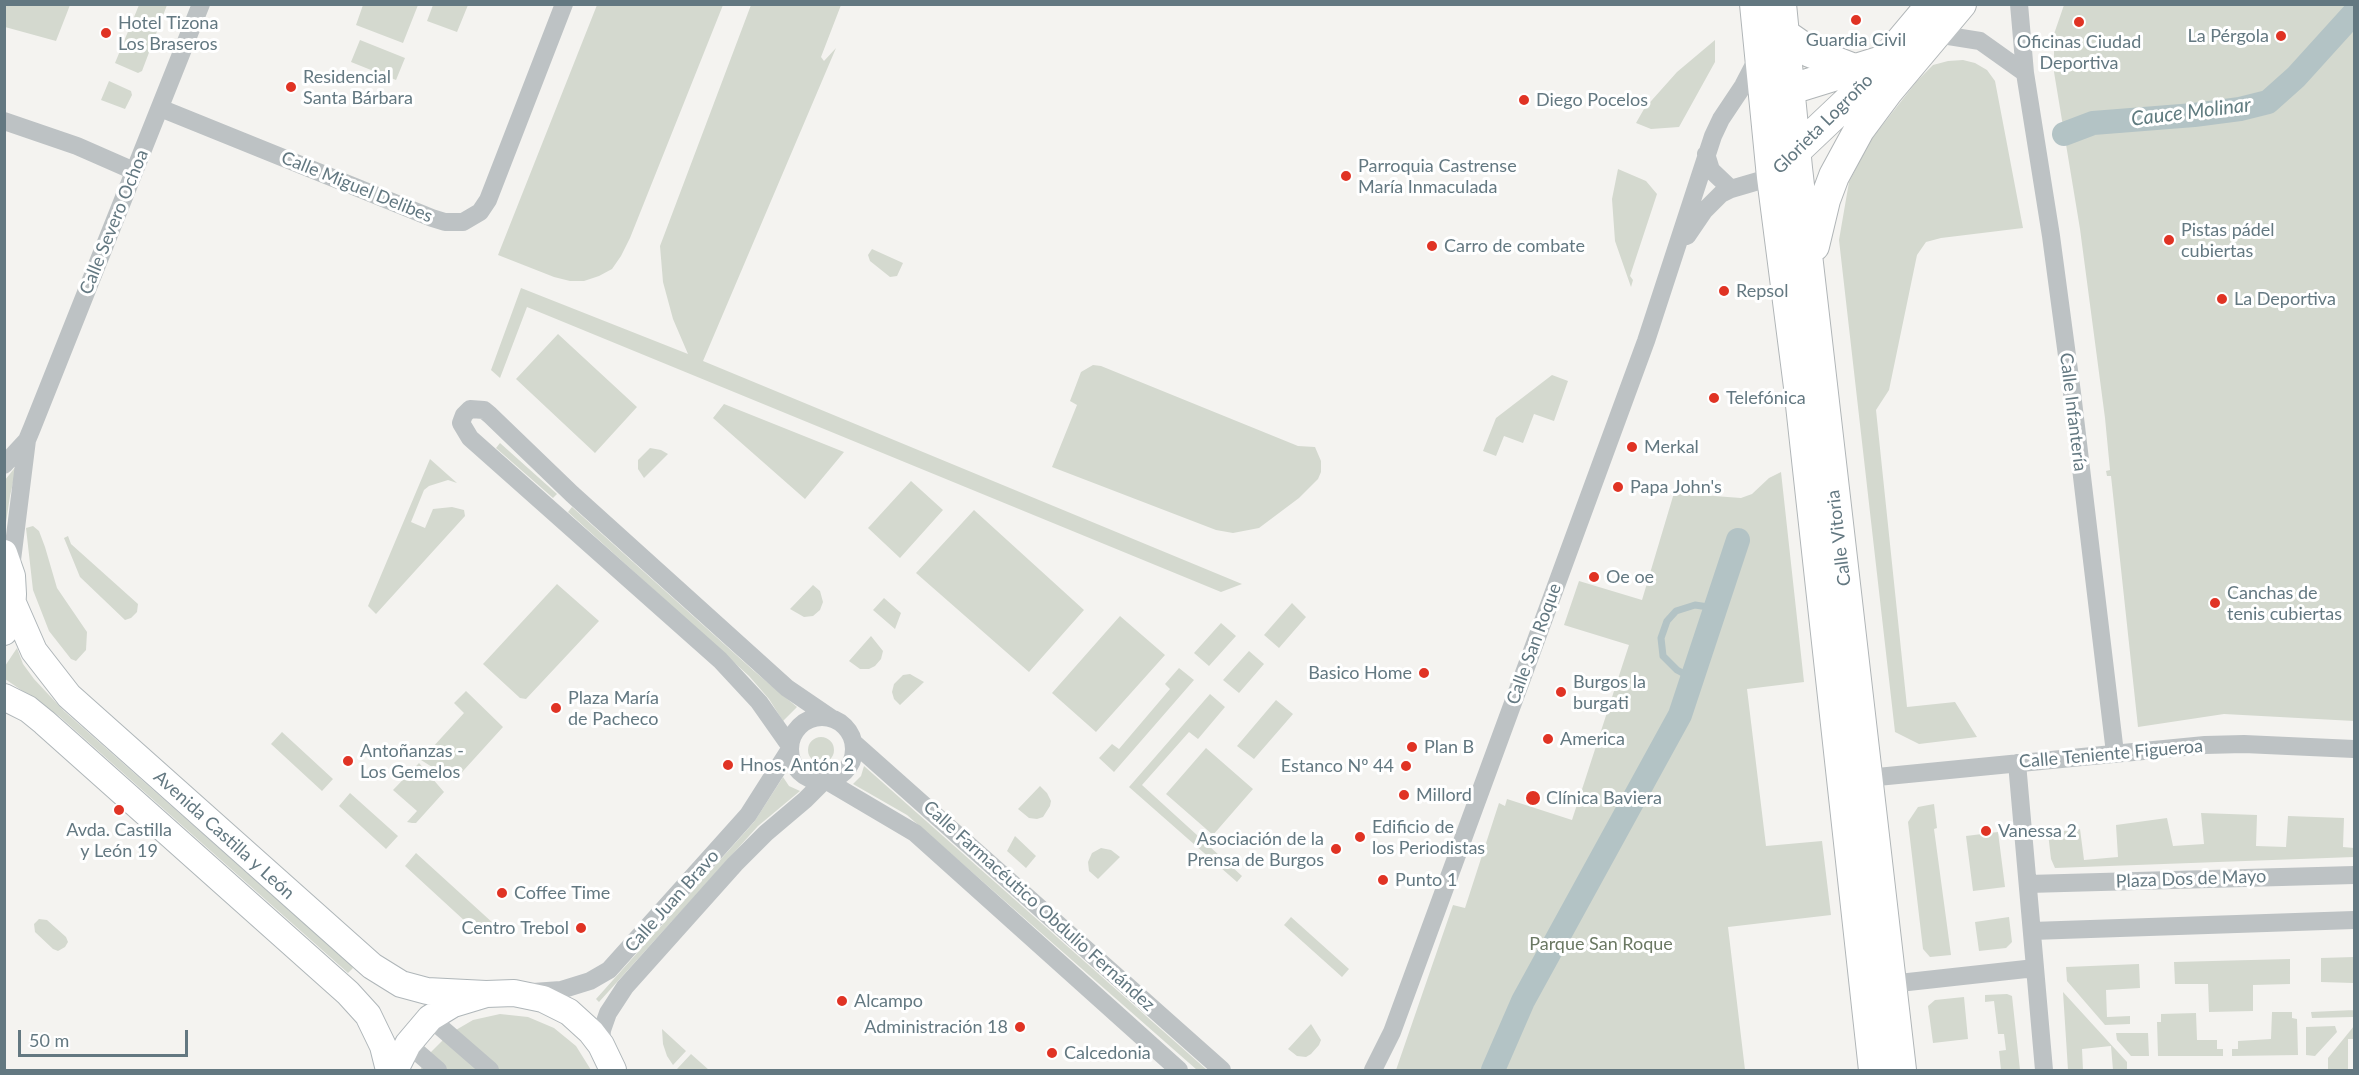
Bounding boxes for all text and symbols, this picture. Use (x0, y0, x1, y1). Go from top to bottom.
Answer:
place label: Hotel Tizona Los Braseros (118, 12, 218, 54)
marker: Guardia Civil (1849, 13, 1863, 27)
marker: Oficinas Ciudad Deportiva (2072, 15, 2086, 29)
place label: La Pérgola (2187, 25, 2269, 47)
marker: Hotel Tizona Los Braseros (99, 26, 113, 40)
place label: Guardia Civil (1806, 29, 1906, 51)
marker: La Pérgola (2274, 29, 2288, 43)
place label: Oficinas Ciudad Deportiva (2017, 31, 2141, 74)
place label: Residencial Santa Bárbara (303, 66, 413, 109)
street label: Glorieta Logroño (1768, 69, 1878, 179)
marker: Residencial Santa Bárbara (284, 80, 298, 94)
place label: Diego Pocelos (1536, 89, 1648, 111)
marker: Diego Pocelos (1517, 93, 1531, 107)
water label: Cauce Molinar (2130, 93, 2252, 131)
street label: Calle Severo Ochoa (75, 146, 153, 298)
street label: Calle Miguel Delibes (278, 147, 436, 227)
place label: Parroquia Castrense María Inmaculada (1358, 155, 1517, 198)
marker: Parroquia Castrense María Inmaculada (1339, 169, 1353, 183)
place label: Pistas pádel cubiertas (2181, 219, 2275, 262)
marker: Pistas pádel cubiertas (2162, 233, 2176, 247)
place label: Carro de combate (1444, 235, 1585, 257)
marker: Carro de combate (1425, 239, 1439, 253)
place label: Repsol (1736, 280, 1789, 302)
marker: Repsol (1717, 284, 1731, 298)
place label: La Deportiva (2234, 288, 2336, 310)
marker: La Deportiva (2215, 292, 2229, 306)
street label: Calle Infantería (2055, 352, 2091, 472)
place label: Telefónica (1726, 387, 1806, 409)
marker: Telefónica (1707, 391, 1721, 405)
place label: Merkal (1644, 436, 1699, 458)
marker: Merkal (1625, 440, 1639, 454)
place label: Papa John's (1630, 476, 1722, 498)
marker: Papa John's (1611, 480, 1625, 494)
street label: Calle Vitoria (1822, 489, 1856, 587)
place label: Oe oe (1606, 566, 1654, 588)
marker: Oe oe (1587, 570, 1601, 584)
street label: Calle San Roque (1502, 580, 1566, 708)
place label: Canchas de tenis cubiertas (2227, 582, 2342, 624)
marker: Canchas de tenis cubiertas (2208, 596, 2222, 610)
place label: Basico Home (1308, 662, 1412, 684)
marker: Basico Home (1417, 666, 1431, 680)
place label: Burgos la burgati (1573, 671, 1646, 714)
marker: Burgos la burgati (1554, 685, 1568, 699)
place label: Plaza María de Pacheco (568, 687, 659, 730)
marker: Plaza María de Pacheco (549, 701, 563, 715)
place label: America (1560, 728, 1625, 750)
marker: America (1541, 732, 1555, 746)
street label: Calle Teniente Figueroa (2018, 735, 2204, 773)
place label: Plan B (1424, 736, 1474, 758)
place label: Antoñanzas - Los Gemelos (360, 740, 464, 783)
marker: Plan B (1405, 740, 1419, 754)
marker: Antoñanzas - Los Gemelos (341, 754, 355, 768)
place label: Hnos. Antón 2 (740, 754, 854, 776)
place label: Estanco Nº 44 (1281, 755, 1394, 777)
marker: Hnos. Antón 2 (721, 758, 735, 772)
marker: Estanco Nº 44 (1399, 759, 1413, 773)
street label: Avenida Castilla y León (149, 766, 299, 904)
place label: Millord (1416, 784, 1472, 806)
place label: Clínica Baviera (1546, 787, 1662, 809)
marker: Millord (1397, 788, 1411, 802)
marker: Clínica Baviera (1524, 789, 1542, 807)
street label: Calle Farmacéutico Obdulio Fernández (919, 796, 1159, 1016)
marker: Avda. Castilla y León 19 (112, 803, 126, 817)
place label: Edificio de los Periodistas (1372, 816, 1485, 858)
place label: Avda. Castilla y León 19 (66, 819, 172, 862)
place label: Vanessa 2 (1998, 820, 2077, 842)
marker: Vanessa 2 (1979, 824, 1993, 838)
place label: Asociación de la Prensa de Burgos (1187, 828, 1324, 870)
marker: Edificio de los Periodistas (1353, 830, 1367, 844)
marker: Asociación de la Prensa de Burgos (1329, 842, 1343, 856)
street label: Calle Juan Bravo (620, 845, 724, 957)
street label: Plaza Dos de Mayo (2115, 866, 2267, 892)
place label: Punto 1 (1395, 869, 1457, 891)
marker: Punto 1 (1376, 873, 1390, 887)
place label: Coffee Time (514, 882, 610, 904)
marker: Coffee Time (495, 886, 509, 900)
place label: Centro Trebol (461, 917, 569, 939)
marker: Centro Trebol (574, 921, 588, 935)
park label: Parque San Roque (1529, 933, 1673, 955)
place label: Alcampo (854, 990, 923, 1012)
marker: Alcampo (835, 994, 849, 1008)
place label: Administración 18 (864, 1016, 1008, 1038)
scale bar (21, 1018, 190, 1056)
marker: Administración 18 (1013, 1020, 1027, 1034)
text: 50 m (29, 1029, 69, 1051)
place label: Calcedonia (1064, 1042, 1151, 1064)
marker: Calcedonia (1045, 1046, 1059, 1060)

